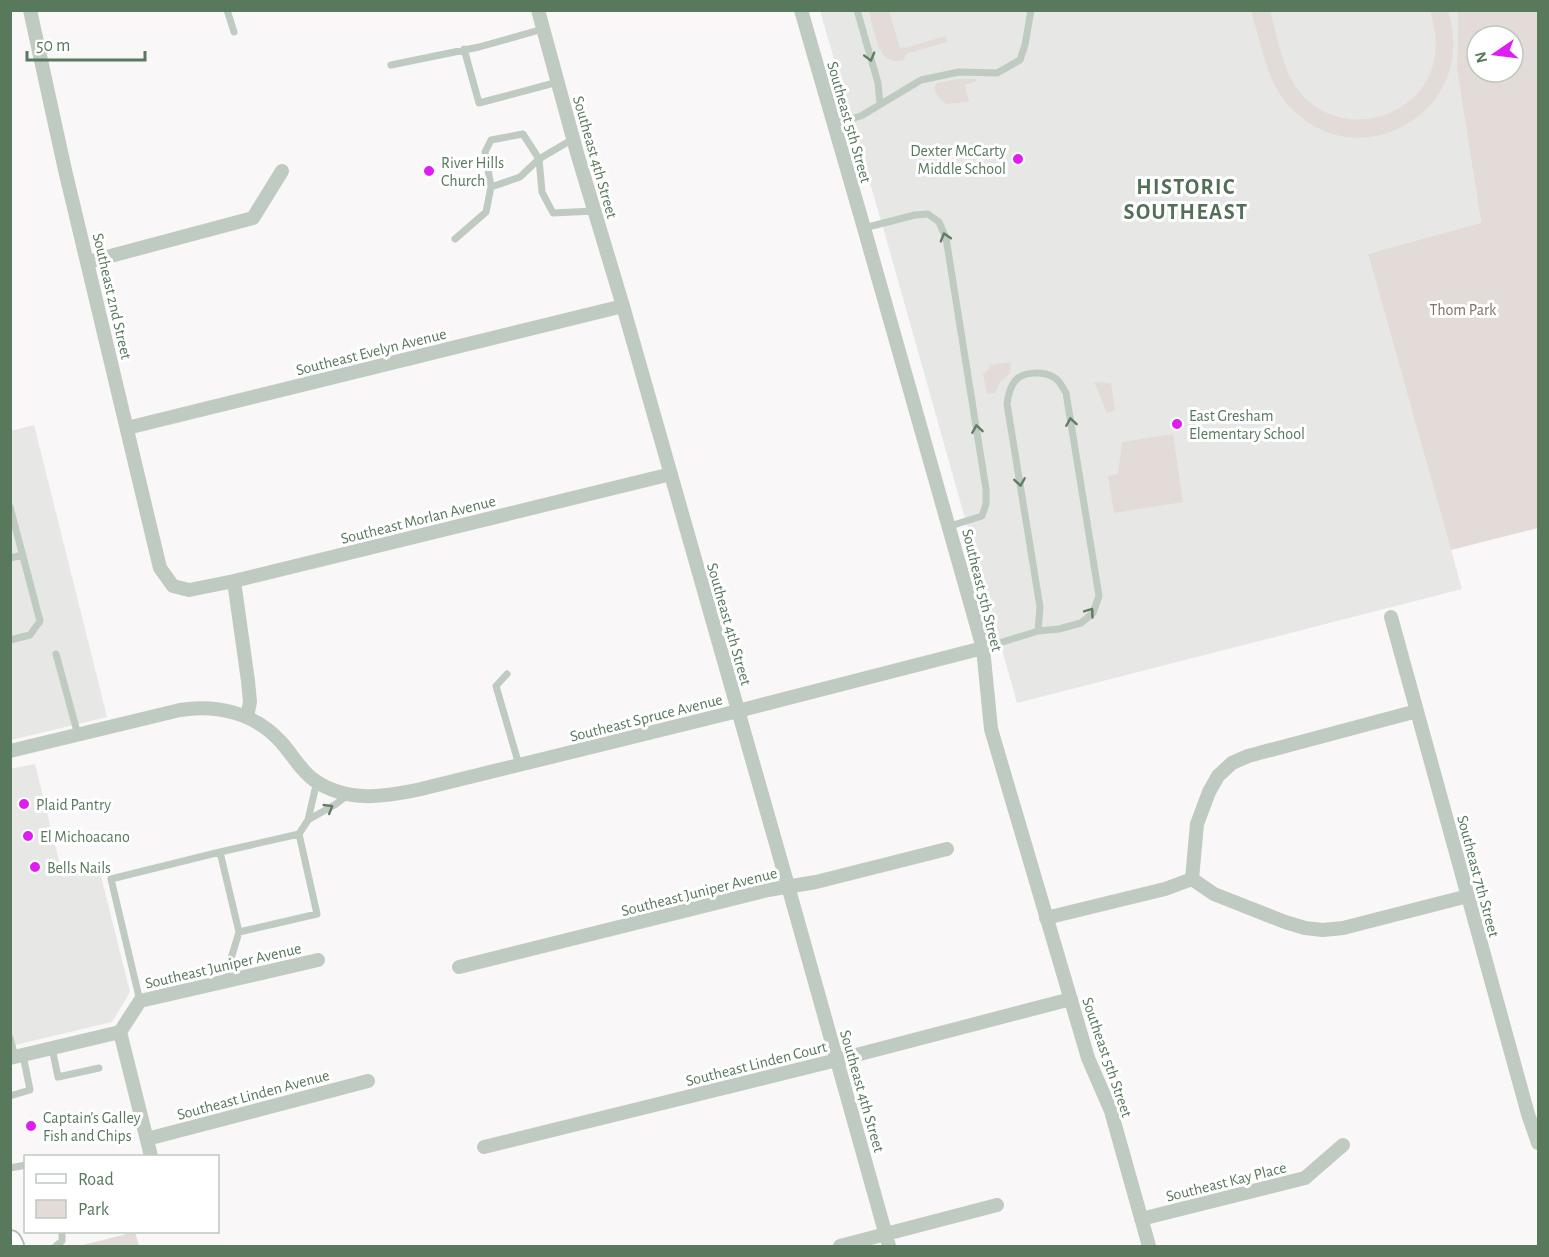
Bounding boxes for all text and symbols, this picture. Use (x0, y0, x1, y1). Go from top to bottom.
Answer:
scale bar (27, 24, 146, 62)
north arrow (1465, 24, 1525, 84)
text: 50 m (36, 37, 70, 55)
text: N (1472, 50, 1491, 65)
one-way arrow (863, 52, 876, 62)
street label: Southeast 5th Street (824, 60, 874, 185)
street label: Southeast 4th Street (570, 94, 620, 220)
place label: Dexter McCarty Middle School (910, 143, 1006, 177)
marker: Dexter McCarty Middle School (1011, 152, 1025, 166)
place label: River Hills Church (441, 155, 504, 189)
marker: River Hills Church (422, 164, 436, 178)
district label: HISTORIC SOUTHEAST (1123, 176, 1249, 223)
street label: Southeast 2nd Street (90, 231, 134, 361)
one-way arrow (940, 232, 952, 243)
park label: Thom Park (1430, 302, 1497, 318)
street label: Southeast Evelyn Avenue (294, 326, 448, 379)
place label: East Gresham Elementary School (1189, 408, 1305, 443)
one-way arrow (1065, 417, 1078, 427)
marker: East Gresham Elementary School (1170, 417, 1184, 431)
one-way arrow (971, 425, 983, 434)
one-way arrow (1013, 477, 1025, 486)
street label: Southeast Morlan Avenue (339, 493, 497, 547)
street label: Southeast 5th Street (959, 527, 1005, 653)
street label: Southeast 4th Street (704, 561, 754, 687)
one-way arrow (1083, 608, 1094, 619)
street label: Southeast Spruce Avenue (568, 691, 724, 745)
marker: Plaid Pantry (17, 797, 31, 811)
place label: Plaid Pantry (36, 797, 111, 814)
one-way arrow (323, 803, 333, 815)
street label: Southeast 7th Street (1454, 814, 1502, 939)
marker: El Michoacano (21, 829, 35, 843)
place label: El Michoacano (40, 829, 130, 845)
marker: Bells Nails (28, 860, 42, 874)
place label: Bells Nails (47, 860, 111, 876)
street label: Southeast Juniper Avenue (620, 865, 779, 919)
street label: Southeast Juniper Avenue (143, 940, 303, 992)
street label: Southeast 5th Street (1079, 995, 1135, 1119)
street label: Southeast 4th Street (837, 1028, 887, 1154)
street label: Southeast Linden Court (684, 1039, 828, 1089)
street label: Southeast Linden Avenue (175, 1067, 331, 1123)
place label: Captain's Galley Fish and Chips (43, 1110, 141, 1144)
marker: Captain's Galley Fish and Chips (24, 1119, 38, 1133)
legend (24, 1155, 219, 1233)
street label: Southeast Kay Place (1164, 1159, 1288, 1206)
text: Road (78, 1171, 114, 1189)
text: Park (78, 1201, 110, 1219)

